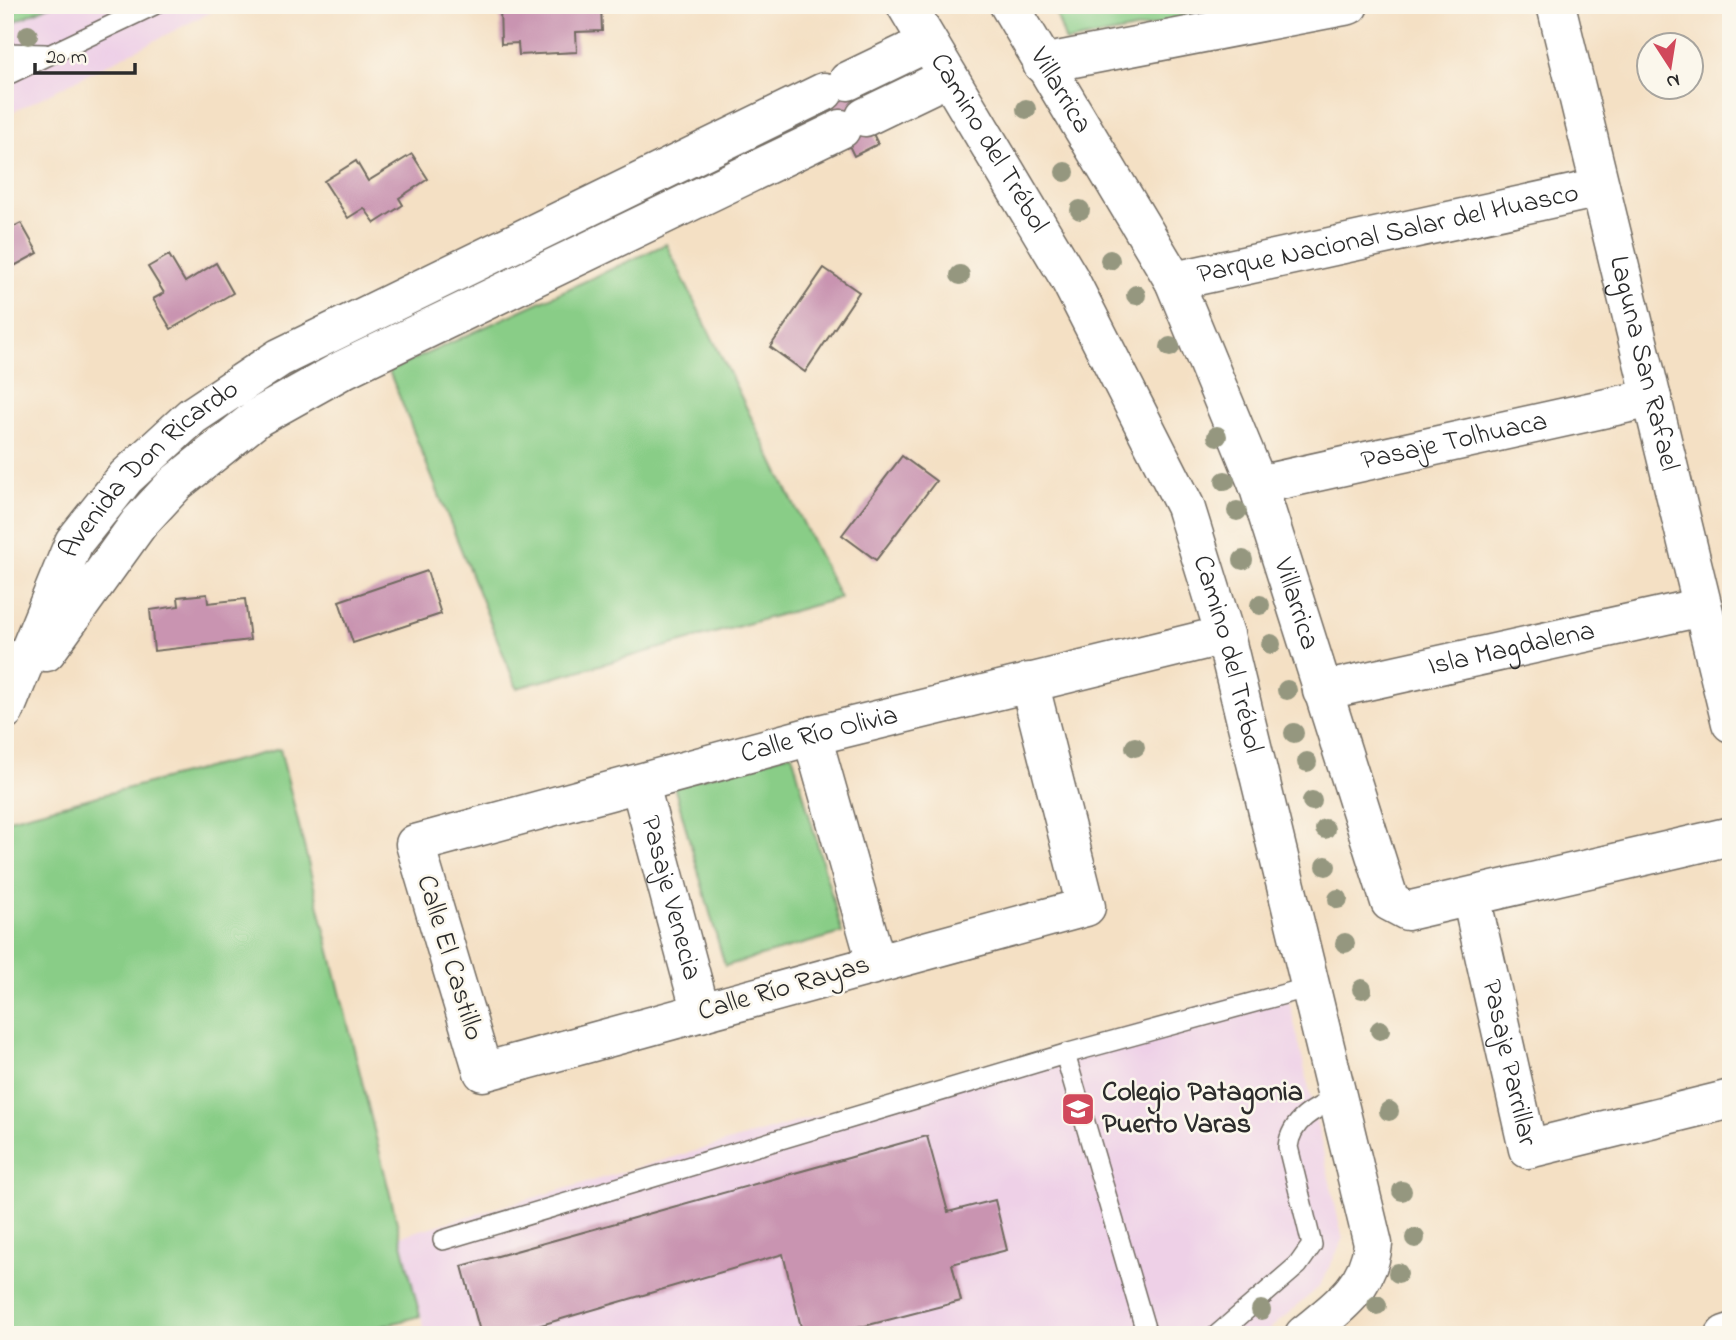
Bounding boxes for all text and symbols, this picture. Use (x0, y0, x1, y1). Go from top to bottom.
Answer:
scale bar (35, 32, 135, 76)
north arrow (1634, 32, 1704, 102)
street label: Villarrica (1018, 39, 1102, 142)
text: 20 m (46, 43, 87, 73)
street label: Camino del Trébol (919, 45, 1058, 241)
text: N (1664, 66, 1682, 95)
street label: Parque Nacional Salar del Huasco (1193, 173, 1583, 296)
street label: Laguna San Rafael (1597, 252, 1689, 475)
street label: Avenida Don Ricardo (49, 370, 247, 564)
street label: Pasaje Tolhuaca (1357, 401, 1551, 482)
street label: Camino del Trébol (1181, 550, 1273, 757)
street label: Villarrica (1262, 552, 1329, 655)
street label: Isla Magdalena (1424, 611, 1599, 687)
street label: Calle Río Olivia (736, 695, 902, 775)
street label: Pasaje Venecia (629, 811, 712, 985)
street label: Calle El Castillo (404, 870, 494, 1046)
street label: Calle Río Rayas (693, 945, 875, 1033)
street label: Pasaje Parrillar (1470, 976, 1547, 1150)
place label: Colegio Patagonia Puerto Varas (1102, 1073, 1303, 1146)
school or university icon: Colegio Patagonia Puerto Varas (1059, 1090, 1097, 1128)

